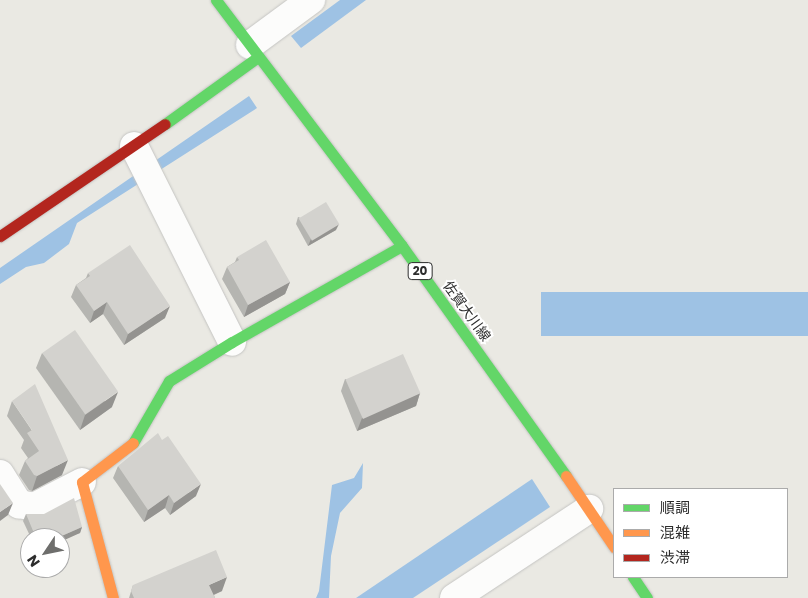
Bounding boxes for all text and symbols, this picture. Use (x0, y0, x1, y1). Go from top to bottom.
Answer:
road number: 20 (408, 262, 432, 280)
street label: 佐賀大川線 (440, 278, 494, 344)
legend (613, 488, 788, 578)
text: 順調 (660, 497, 690, 518)
text: 混雑 (660, 522, 690, 543)
north arrow (20, 528, 70, 578)
text: 渋滞 (660, 547, 690, 568)
text: N (22, 551, 45, 571)

